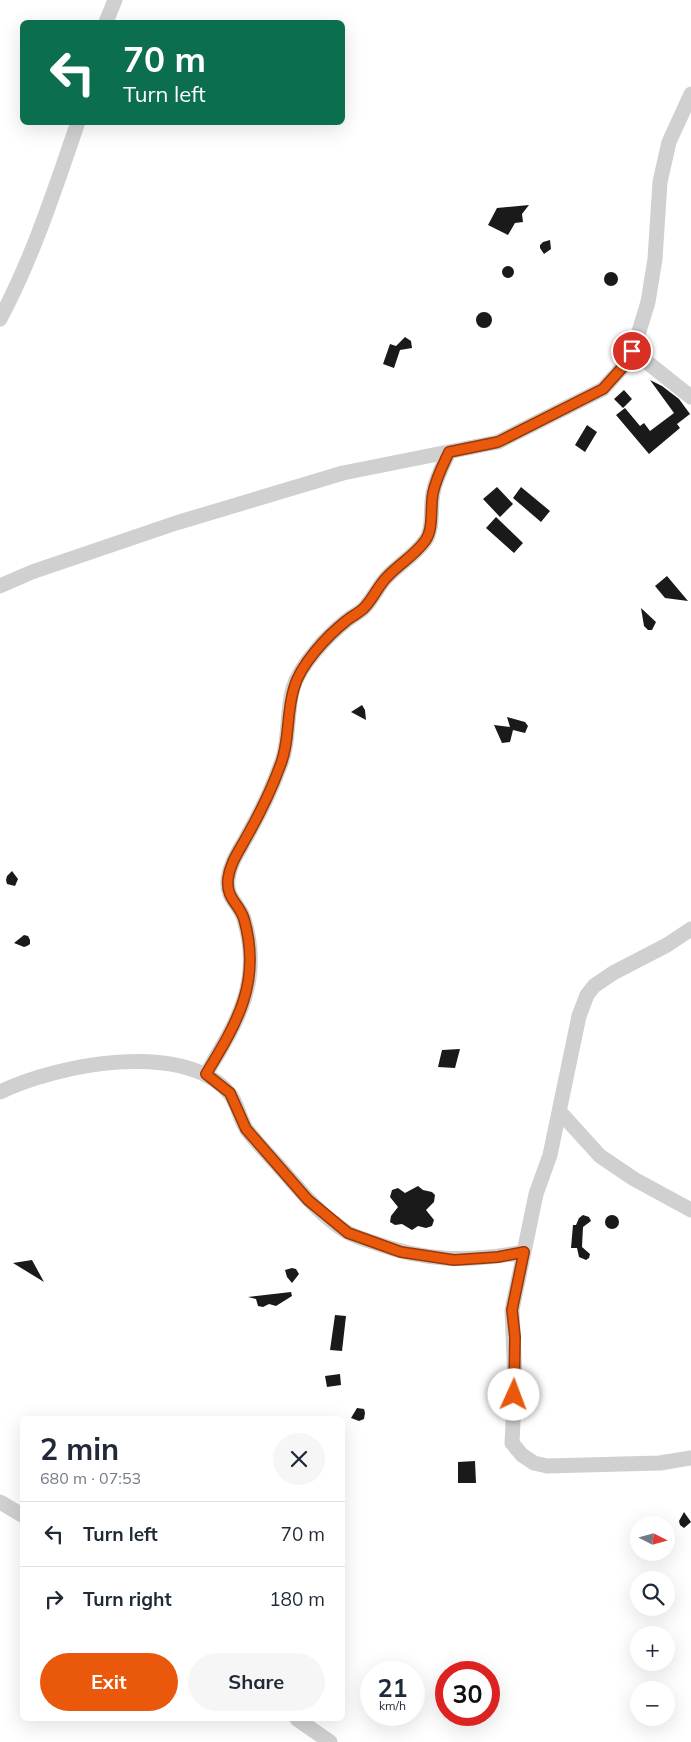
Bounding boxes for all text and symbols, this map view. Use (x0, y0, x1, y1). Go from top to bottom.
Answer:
text: 70 m (123, 37, 206, 81)
icon: left (40, 40, 105, 105)
text: Turn left (123, 80, 206, 108)
pin (611, 330, 653, 372)
icon: arrive (618, 337, 646, 365)
position arrow (487, 1368, 539, 1420)
text: 2 min (40, 1430, 119, 1468)
button: close (273, 1433, 325, 1485)
text: 680 m · 07:53 (40, 1468, 141, 1488)
north arrow (630, 1516, 675, 1561)
map controls (630, 1516, 675, 1726)
icon: left (40, 1520, 68, 1548)
text: Turn left (83, 1522, 158, 1546)
text: 70 m (281, 1522, 325, 1546)
button: search (630, 1571, 675, 1616)
icon: right (40, 1585, 68, 1613)
text: Turn right (83, 1587, 172, 1611)
text: 180 m (269, 1587, 325, 1611)
button: + (630, 1626, 675, 1671)
button: Exit (40, 1653, 178, 1711)
button: Share (188, 1653, 325, 1711)
speed limit sign: 30 (435, 1661, 500, 1726)
text: 21 (377, 1672, 408, 1703)
button: − (630, 1681, 675, 1726)
text: km/h (379, 1698, 406, 1713)

